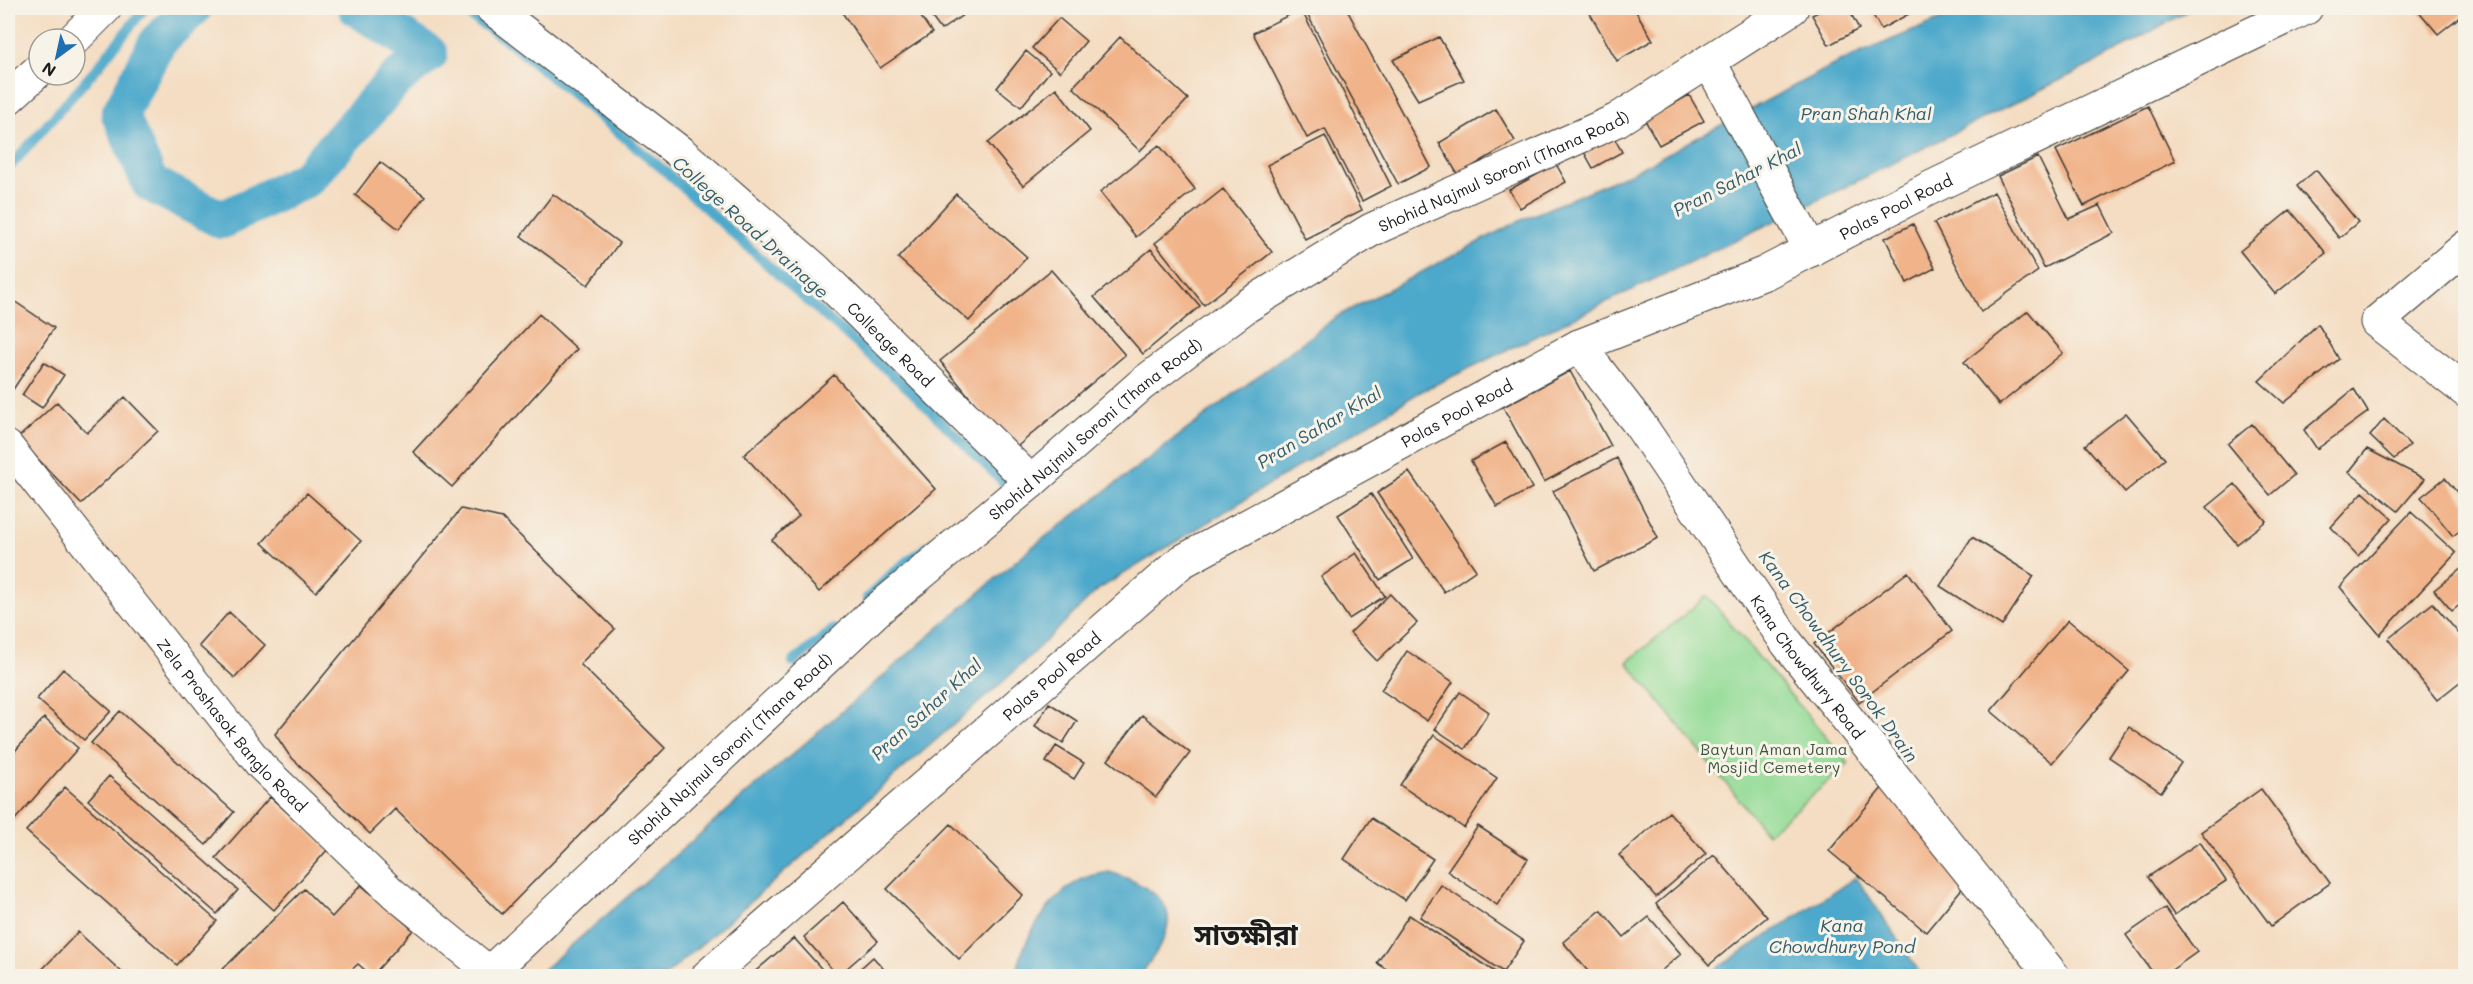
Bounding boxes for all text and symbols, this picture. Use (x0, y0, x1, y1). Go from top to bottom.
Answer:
north arrow (27, 27, 87, 87)
text: N (38, 58, 59, 82)
water label: Pran Shah Khal (1800, 101, 1932, 125)
street label: Shohid Najmul Soroni (Thana Road) (1375, 105, 1632, 236)
water label: Pran Sahar Khal (1669, 136, 1806, 222)
water label: College Road Drainage (668, 150, 834, 304)
street label: Polas Pool Road (1836, 169, 1955, 244)
street label: Colleage Road (843, 297, 939, 391)
street label: Shohid Najmul Soroni (Thana Road) (984, 333, 1205, 524)
street label: Polas Pool Road (1397, 374, 1516, 451)
water label: Pran Sahar Khal (1252, 380, 1386, 474)
water label: Kana Chowdhury Sorok Drain (1754, 545, 1924, 767)
street label: Kana Chowdhury Road (1747, 590, 1869, 743)
street label: Polas Pool Road (998, 627, 1105, 724)
street label: Zela Proshasok Banglo Road (153, 633, 312, 816)
street label: Shohid Najmul Soroni (Thana Road) (623, 648, 836, 849)
water label: Pran Sahar Khal (865, 652, 987, 765)
park label: Baytun Aman Jama Mosjid Cemetery (1700, 738, 1848, 777)
water label: Kana Chowdhury Pond (1769, 913, 1917, 958)
district label: সাতক্ষীরা (1193, 916, 1299, 952)

